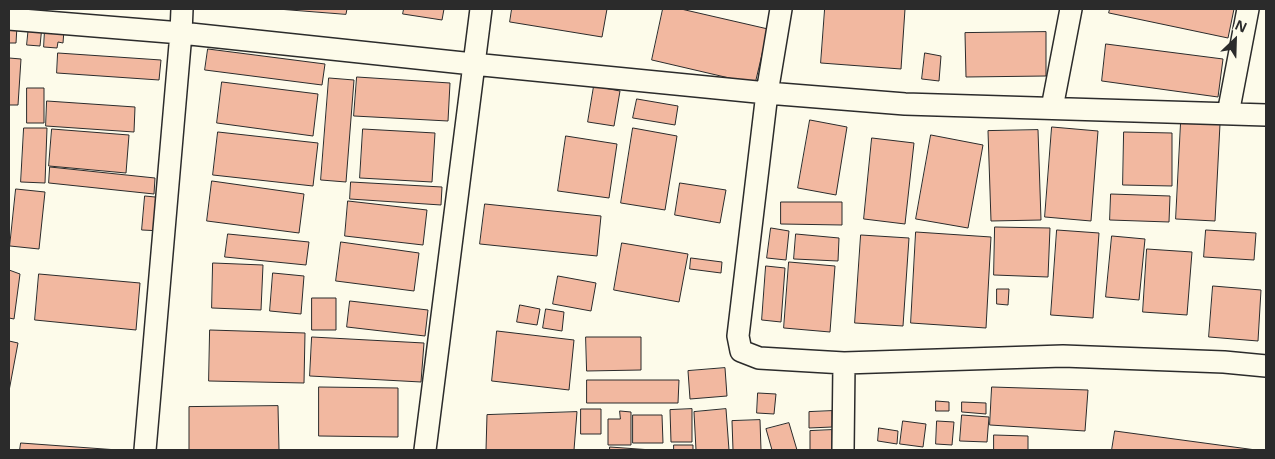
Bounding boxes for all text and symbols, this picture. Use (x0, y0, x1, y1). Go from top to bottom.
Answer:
north arrow (1210, 15, 1260, 65)
text: N (1232, 15, 1250, 37)

